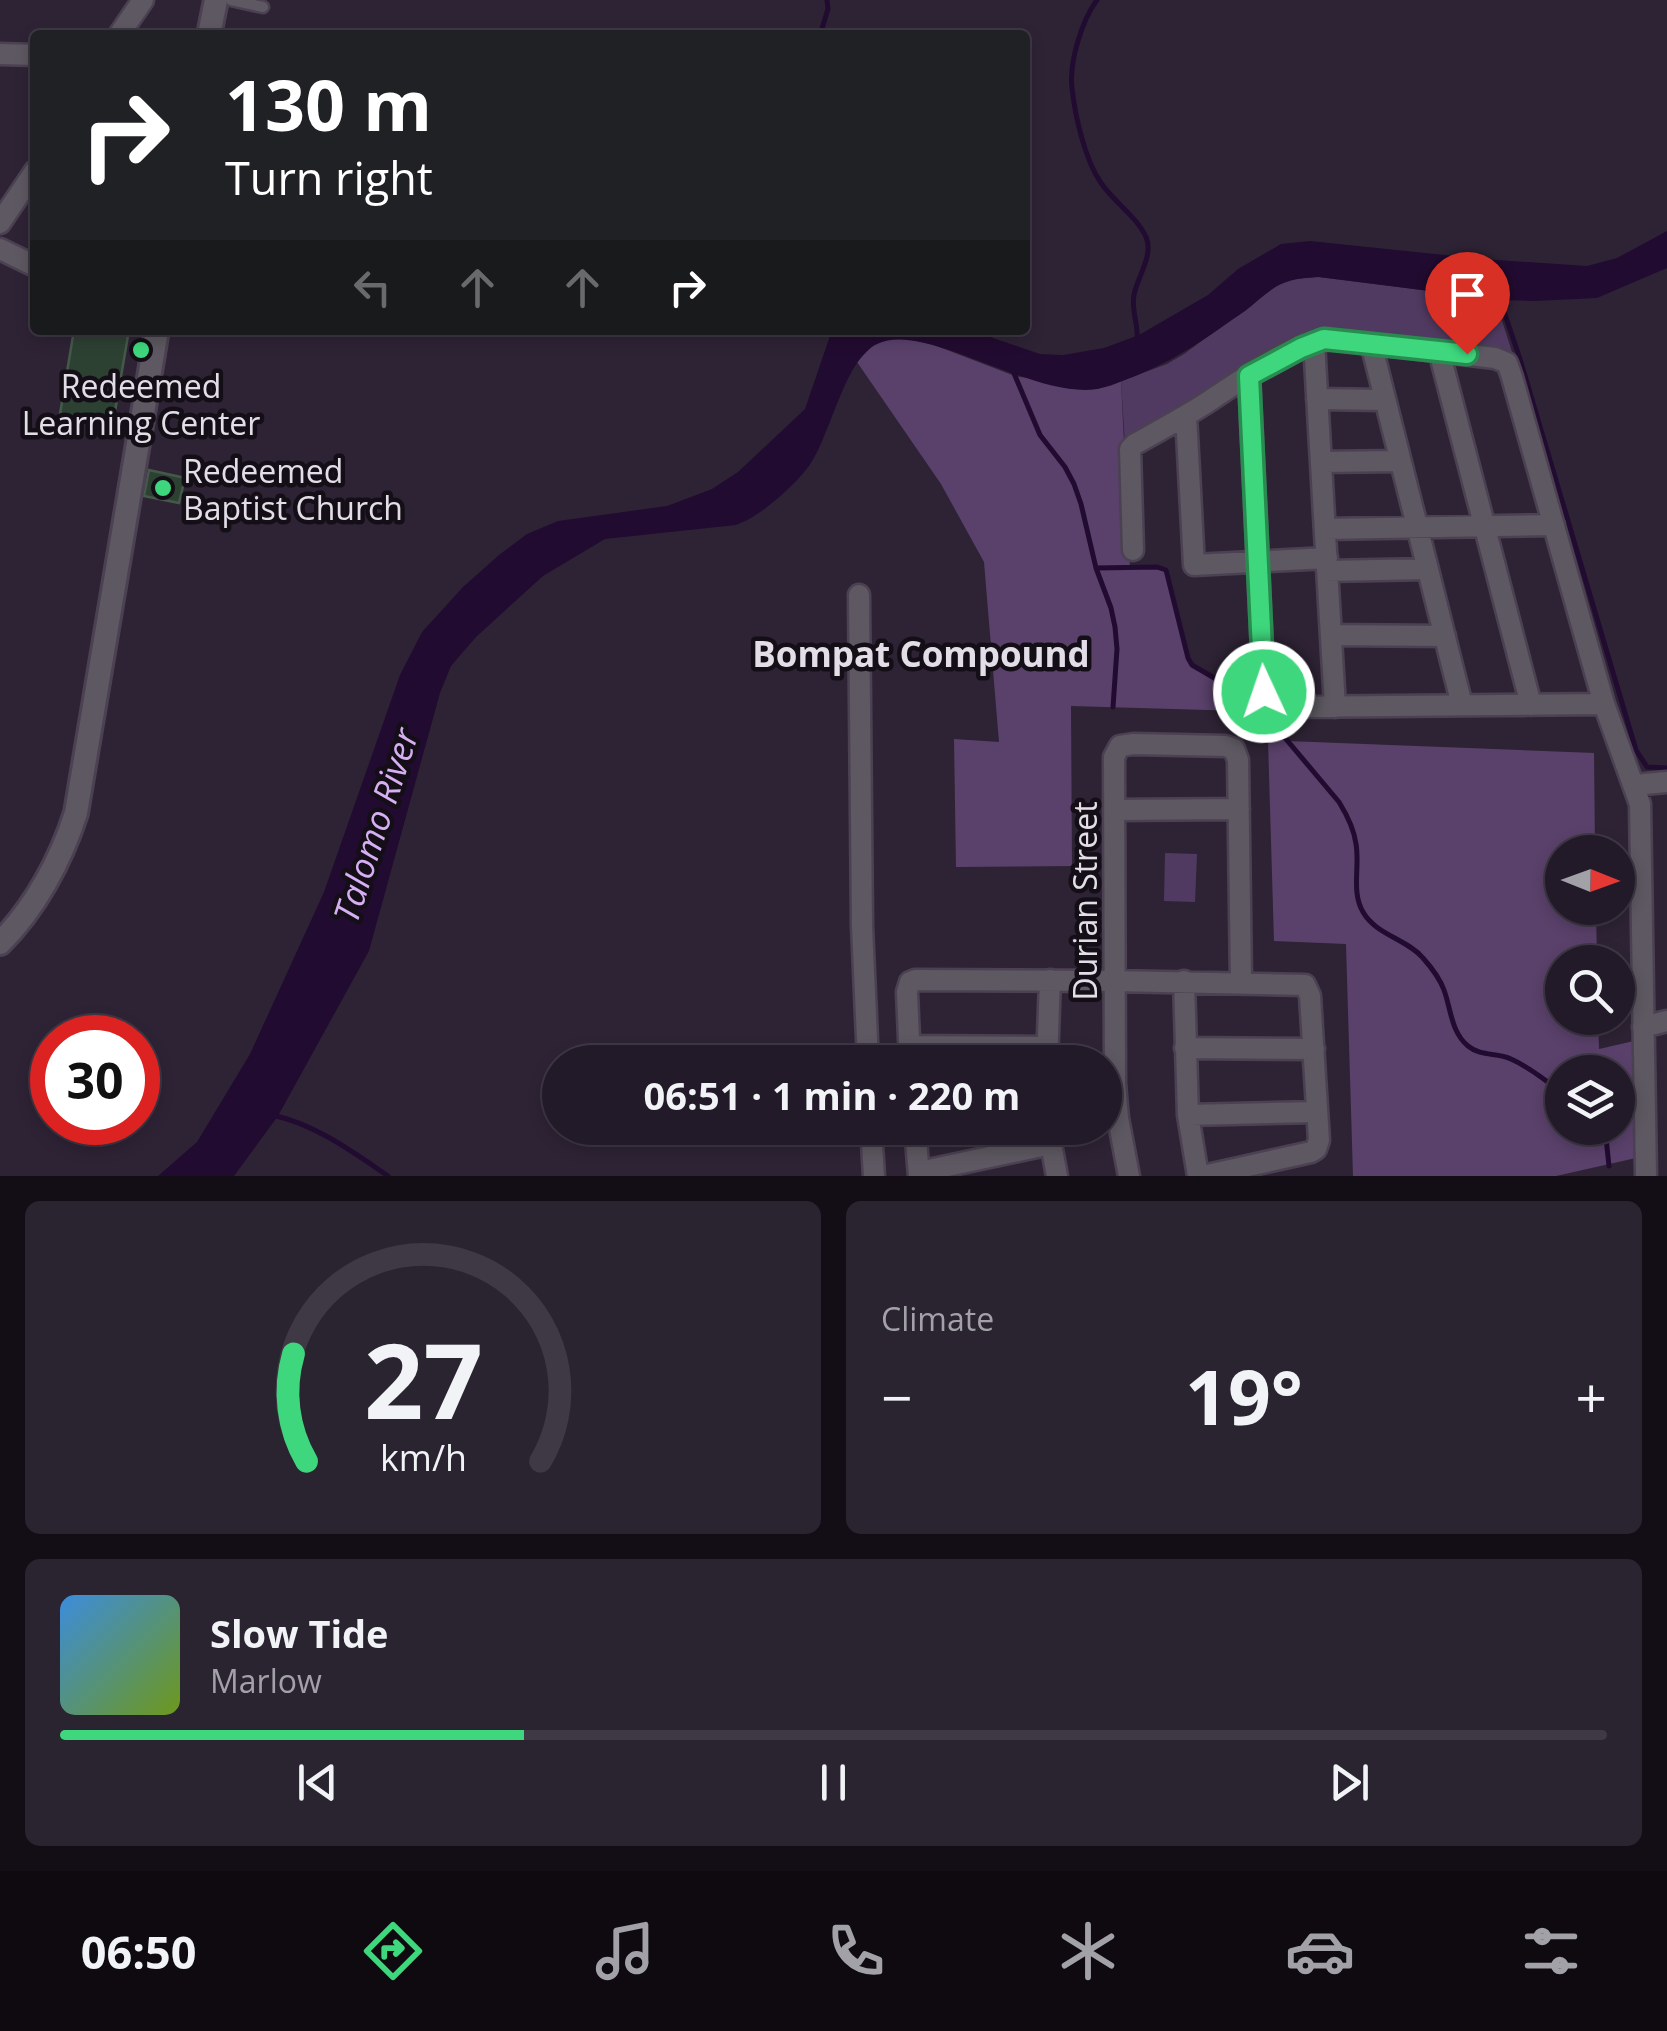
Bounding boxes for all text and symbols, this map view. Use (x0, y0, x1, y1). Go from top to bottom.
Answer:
text: 130 m (225, 56, 432, 152)
icon: right (60, 70, 190, 200)
text: Turn right (225, 147, 433, 208)
pin (1425, 252, 1510, 355)
icon: left (345, 260, 400, 315)
icon: ahead (450, 260, 505, 315)
icon: ahead (555, 260, 610, 315)
icon: right (660, 260, 715, 315)
icon: arrive (1440, 267, 1495, 322)
marker: Redeemed Learning Center (130, 339, 152, 361)
place label: Redeemed Learning Center (22, 364, 260, 444)
place label: Redeemed Baptist Church (183, 449, 403, 529)
marker: Redeemed Baptist Church (152, 477, 174, 499)
district label: Bompat Compound (752, 630, 1090, 677)
position arrow (1212, 640, 1316, 744)
water label: Talomo River (322, 721, 429, 928)
street label: Durian Street (1063, 801, 1106, 1001)
north arrow (1545, 835, 1635, 925)
map controls (1545, 835, 1635, 1145)
button: search (1545, 945, 1635, 1035)
speed limit sign: 30 (30, 1015, 160, 1145)
button: layers (1545, 1055, 1635, 1145)
text: 06:51 · 1 min · 220 m (644, 1069, 1020, 1121)
text: Climate (881, 1297, 994, 1340)
text: 27 (364, 1308, 482, 1449)
text: 19° (1185, 1345, 1303, 1447)
text: − (881, 1359, 912, 1434)
text: + (1576, 1359, 1607, 1434)
text: km/h (380, 1433, 466, 1481)
text: Slow Tide (210, 1607, 389, 1659)
text: Marlow (210, 1659, 322, 1702)
icon: previous (290, 1755, 345, 1810)
icon: pause (806, 1755, 861, 1810)
icon: next (1322, 1755, 1377, 1810)
icon: directions (358, 1916, 428, 1986)
icon: music (590, 1916, 660, 1986)
icon: phone (821, 1916, 891, 1986)
icon: climate (1053, 1916, 1123, 1986)
icon: car (1285, 1916, 1355, 1986)
icon: filters (1516, 1916, 1586, 1986)
text: 06:50 (81, 1921, 197, 1982)

